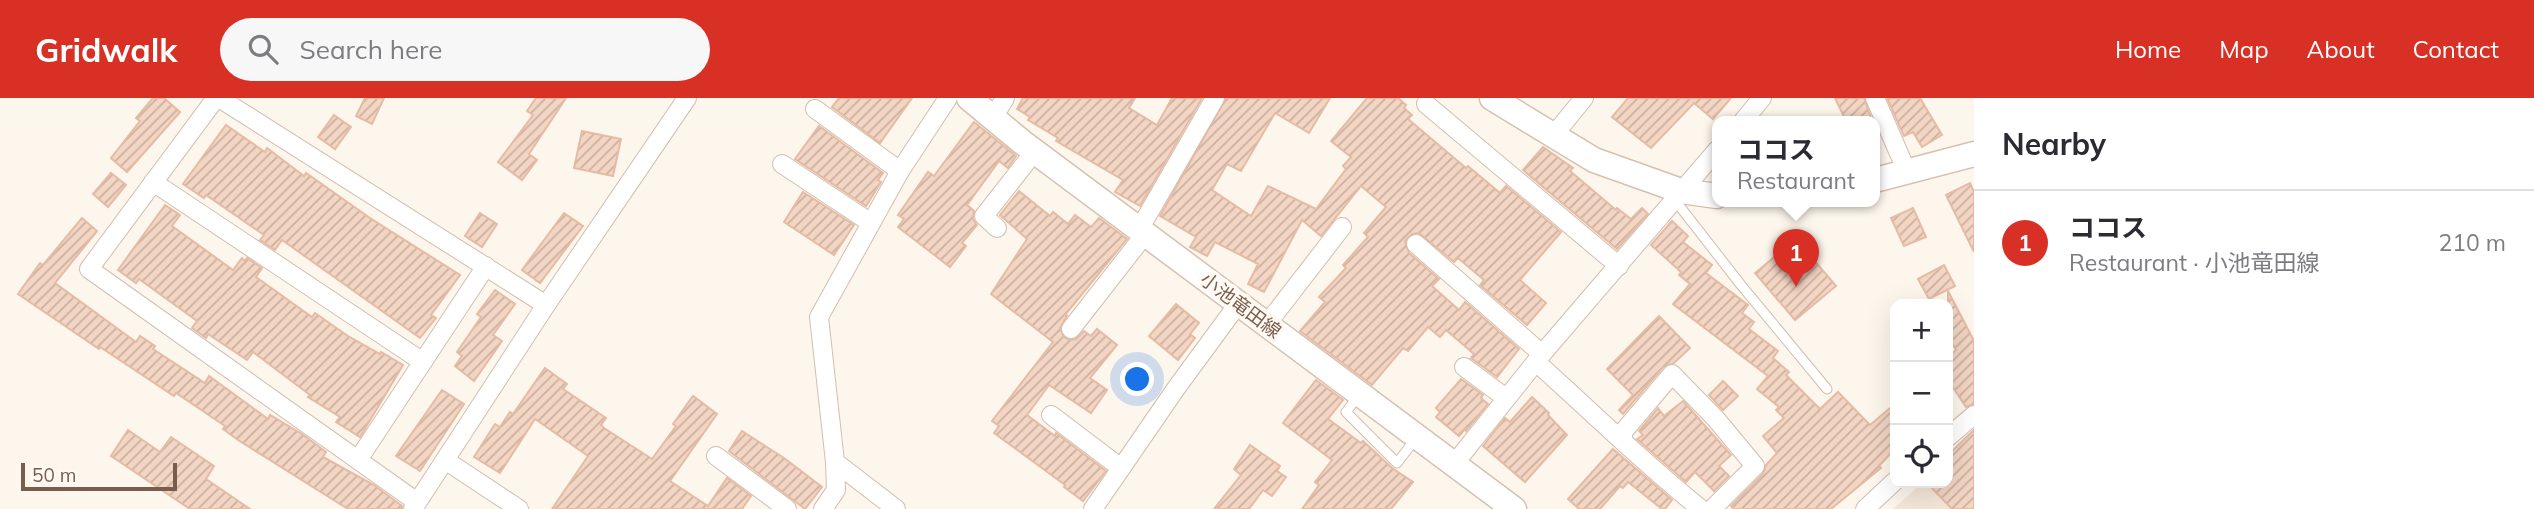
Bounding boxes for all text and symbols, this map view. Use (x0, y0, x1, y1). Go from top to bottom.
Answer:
search box (220, 18, 710, 81)
text: Gridwalk (35, 29, 178, 70)
icon: search (244, 30, 282, 68)
text: Search here (300, 33, 442, 66)
text: Home (2115, 34, 2181, 64)
text: Map (2219, 34, 2269, 64)
text: About (2307, 34, 2375, 64)
text: Contact (2413, 34, 2499, 64)
popup (1712, 116, 1880, 207)
text: Nearby (2002, 125, 2106, 163)
text: ココス (1737, 133, 1815, 166)
text: Restaurant (1737, 166, 1855, 195)
text: ココス (2069, 211, 2147, 244)
text: 1 (2018, 228, 2032, 257)
text: 210 m (2438, 228, 2506, 257)
pin: 1 (1773, 229, 1819, 287)
text: Restaurant · 小池竜田線 (2069, 248, 2319, 277)
street label: 小池竜田線 (1196, 267, 1286, 343)
map controls (1890, 299, 1953, 488)
button: + (1890, 299, 1953, 362)
your location (1120, 362, 1154, 396)
button: − (1890, 362, 1953, 425)
button: locate (1890, 425, 1953, 488)
scale bar (21, 460, 177, 492)
text: 50 m (32, 463, 76, 487)

